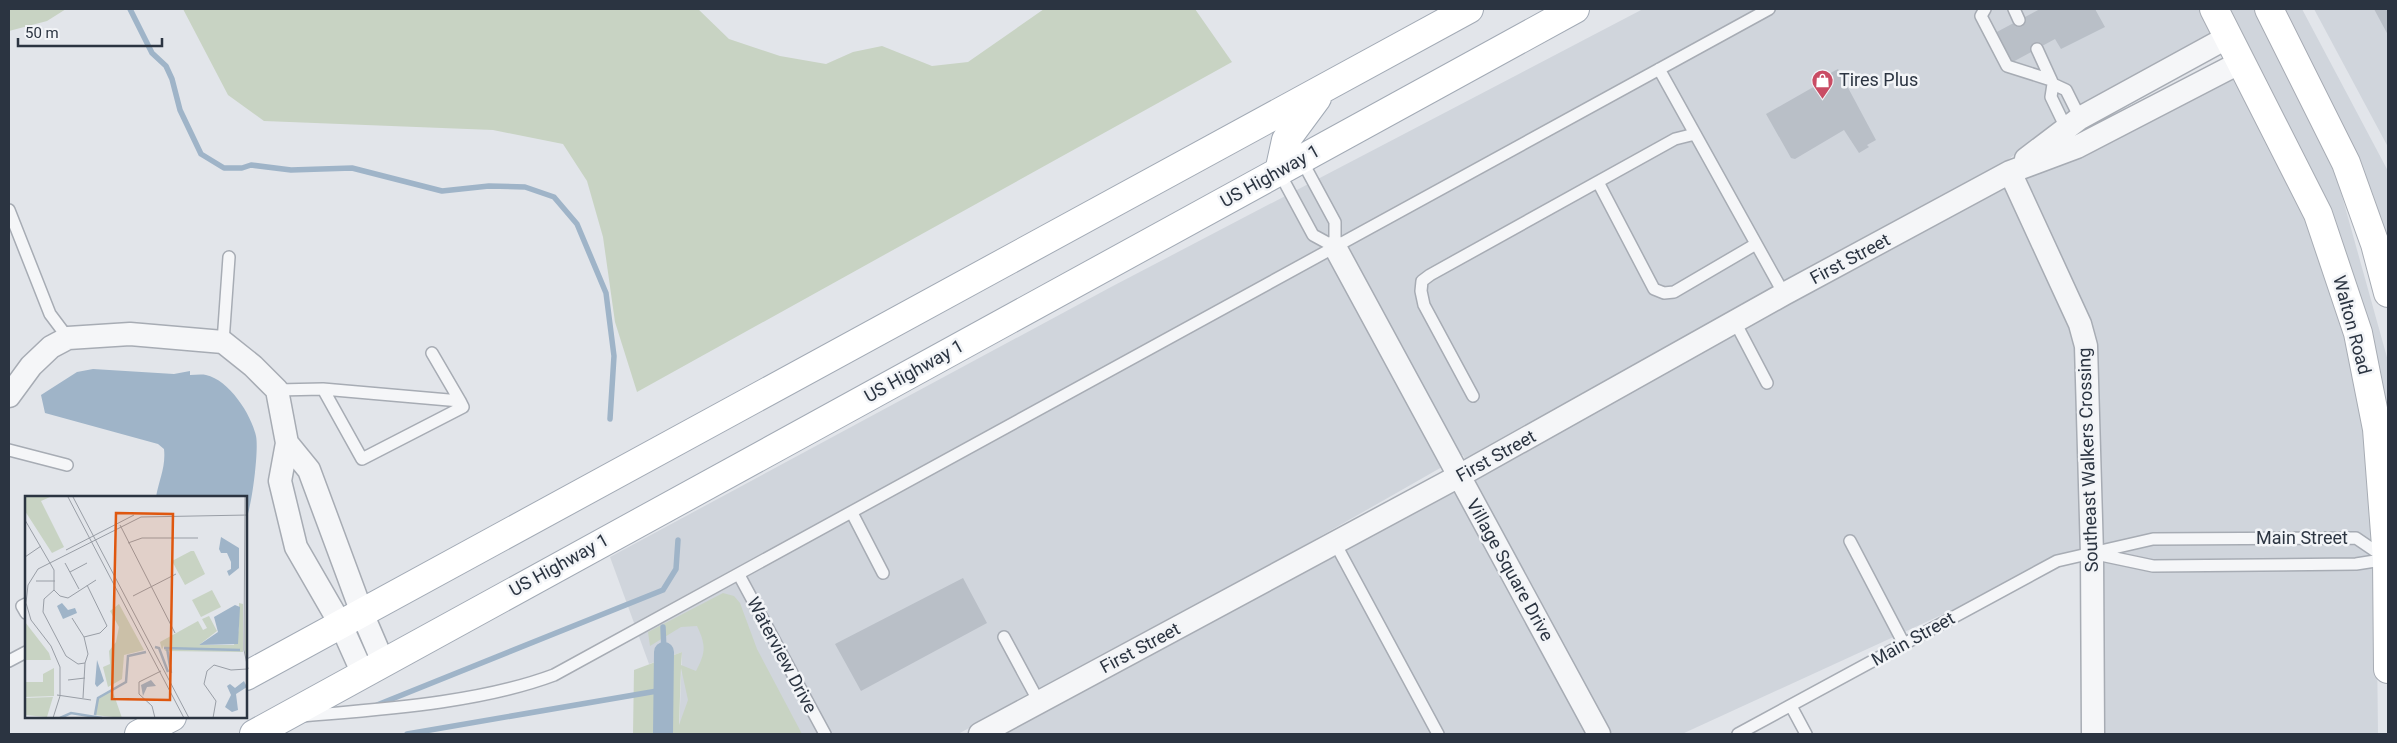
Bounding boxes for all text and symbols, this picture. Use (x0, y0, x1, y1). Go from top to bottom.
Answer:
scale bar (18, 15, 161, 47)
text: 50 m (25, 24, 59, 42)
shop icon: Tires Plus (1811, 68, 1835, 99)
place label: Tires Plus (1839, 69, 1918, 90)
street label: US Highway 1 (1216, 140, 1323, 211)
street label: First Street (1806, 229, 1893, 288)
street label: Walton Road (2329, 273, 2376, 377)
street label: US Highway 1 (860, 335, 967, 406)
street label: Southeast Walkers Crossing (2073, 347, 2102, 573)
street label: First Street (1452, 425, 1539, 486)
street label: Village Square Drive (1463, 495, 1558, 645)
inset map (25, 496, 248, 718)
street label: Main Street (2256, 527, 2348, 548)
street label: US Highway 1 (505, 529, 612, 600)
street label: Waterview Drive (743, 593, 822, 716)
street label: Main Street (1868, 607, 1958, 670)
street label: First Street (1096, 618, 1183, 677)

